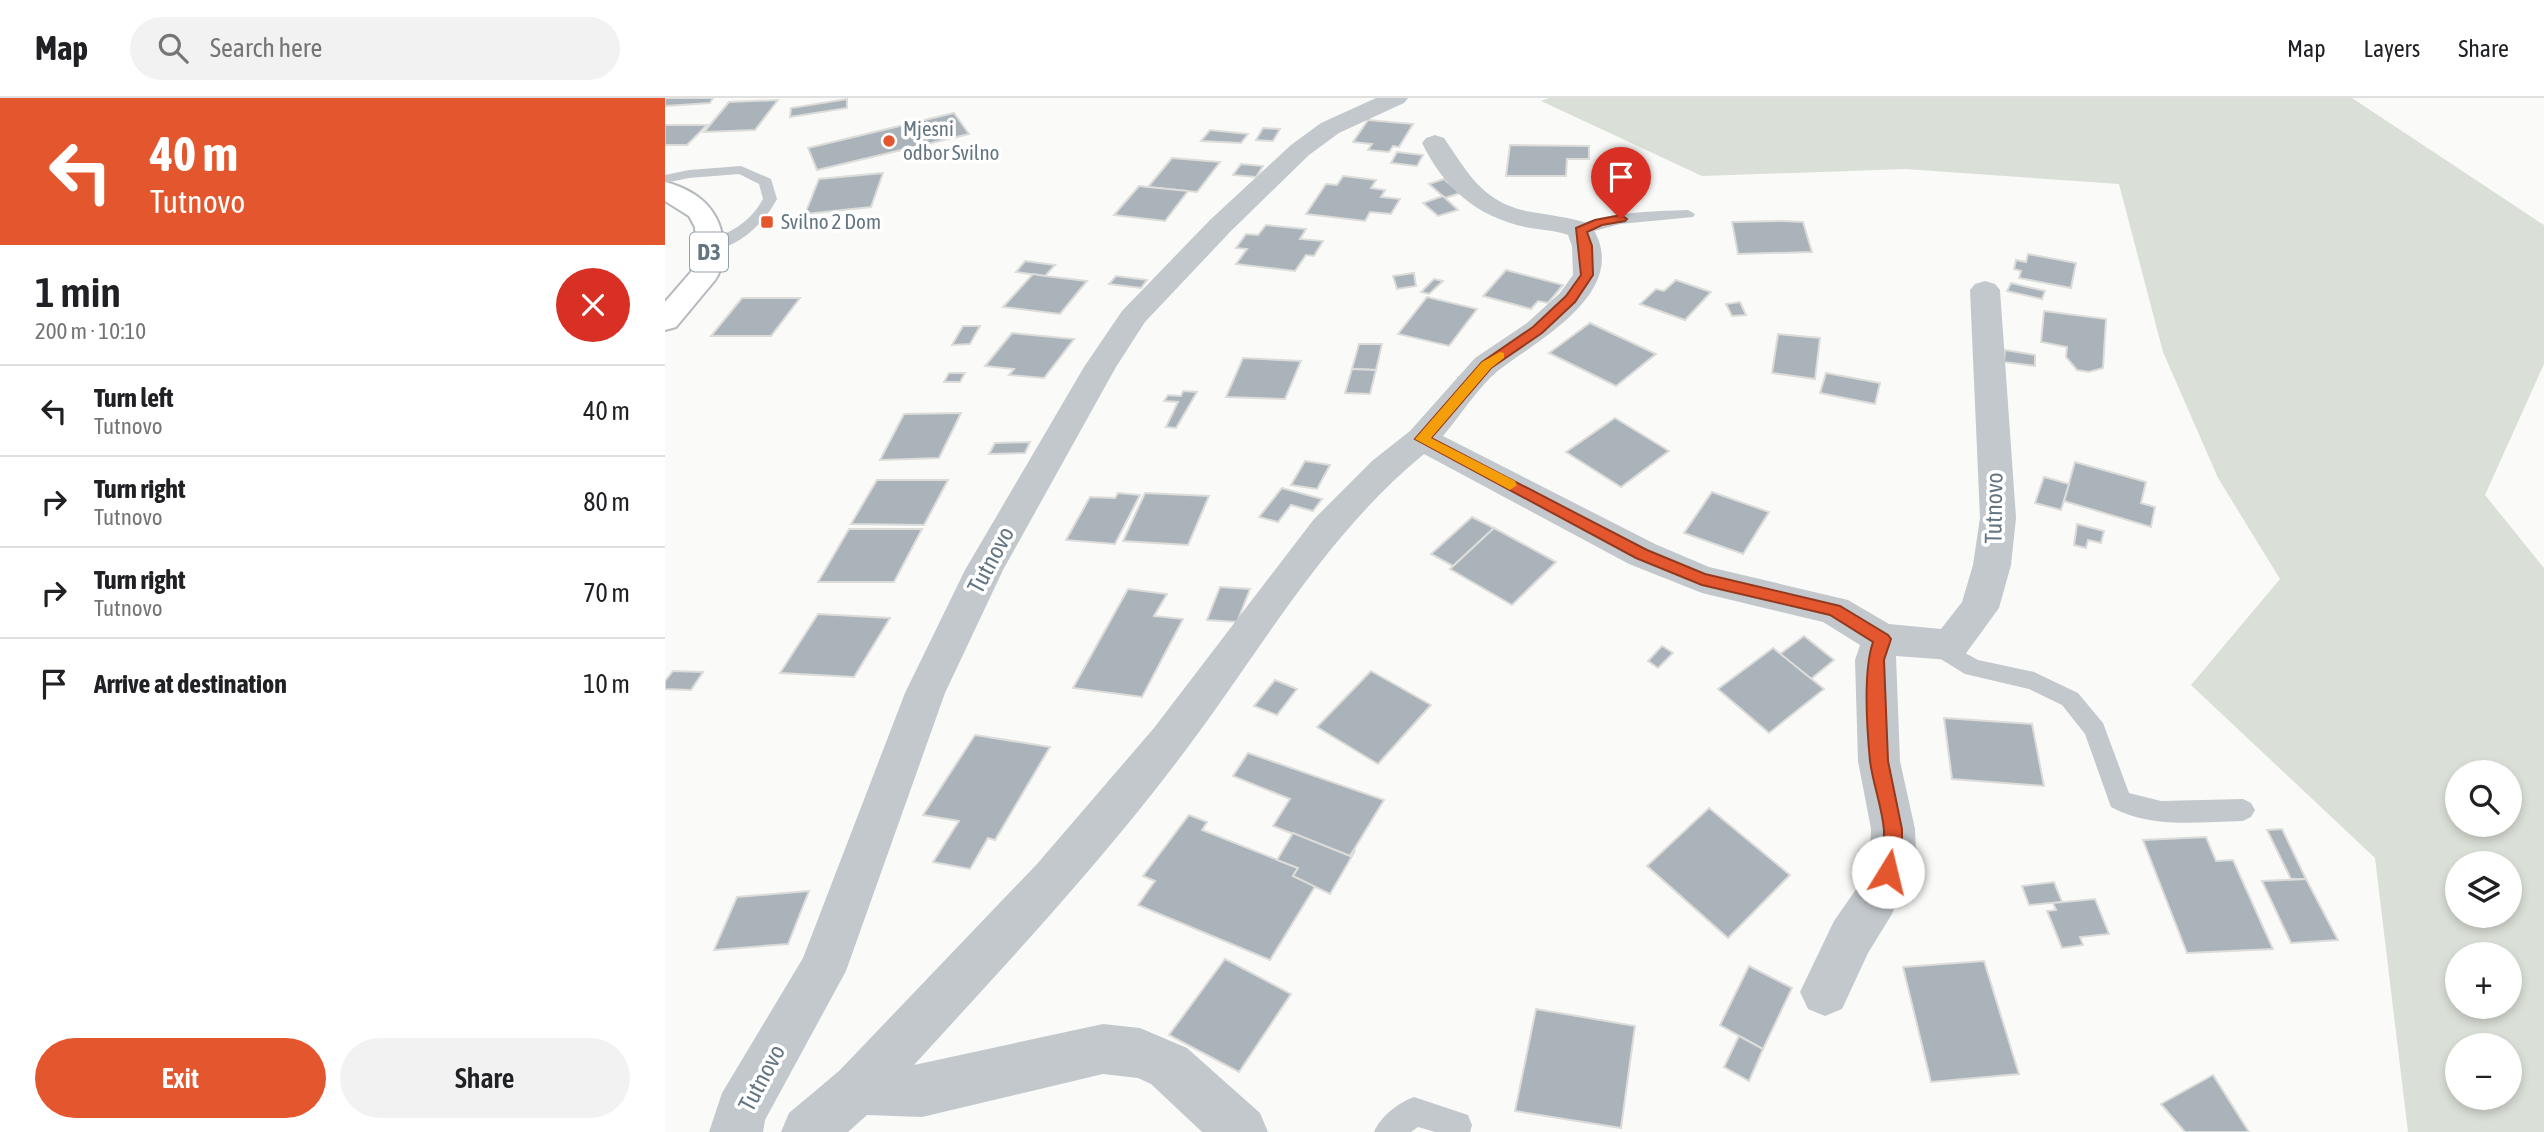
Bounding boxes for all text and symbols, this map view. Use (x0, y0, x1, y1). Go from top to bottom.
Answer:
search box (130, 17, 620, 80)
text: Map (35, 29, 88, 67)
icon: search (154, 29, 192, 67)
text: Search here (210, 33, 322, 63)
text: Map (2287, 35, 2326, 62)
text: Layers (2364, 35, 2420, 62)
text: Share (2458, 35, 2509, 62)
place label: Mjesni odbor Svilno (903, 116, 999, 164)
text: 40 m (150, 125, 238, 181)
icon: left (35, 126, 126, 217)
marker: Mjesni odbor Svilno (881, 133, 897, 149)
pin (1591, 147, 1651, 219)
icon: arrive (1602, 158, 1640, 196)
text: Tutnovo (150, 183, 245, 220)
place label: Svilno 2 Dom (781, 209, 881, 233)
marker: Svilno 2 Dom (759, 214, 775, 230)
road number: D3 (690, 232, 728, 272)
text: 1 min (35, 268, 121, 316)
button: close (556, 268, 630, 342)
text: 200 m · 10:10 (35, 318, 146, 344)
text: Turn left (94, 383, 174, 413)
icon: left (35, 392, 73, 430)
text: 40 m (583, 396, 630, 426)
text: Tutnovo (94, 413, 162, 439)
street label: Tutnovo (1979, 472, 2008, 544)
text: Turn right (94, 474, 185, 504)
icon: right (35, 483, 73, 521)
text: 80 m (583, 487, 630, 517)
text: Tutnovo (94, 504, 162, 530)
street label: Tutnovo (962, 522, 1019, 598)
text: Turn right (94, 565, 185, 595)
icon: right (35, 574, 73, 612)
text: 70 m (583, 578, 630, 608)
text: Tutnovo (94, 595, 162, 621)
icon: arrive (35, 665, 73, 703)
text: Arrive at destination (94, 669, 287, 699)
text: 10 m (583, 669, 630, 699)
map controls (2445, 760, 2522, 1110)
button: search (2445, 760, 2522, 837)
position arrow (1851, 835, 1925, 909)
button: layers (2445, 851, 2522, 928)
button: + (2445, 942, 2522, 1019)
button: − (2445, 1033, 2522, 1110)
button: Exit (35, 1038, 326, 1118)
button: Share (340, 1038, 630, 1118)
street label: Tutnovo (733, 1040, 790, 1116)

